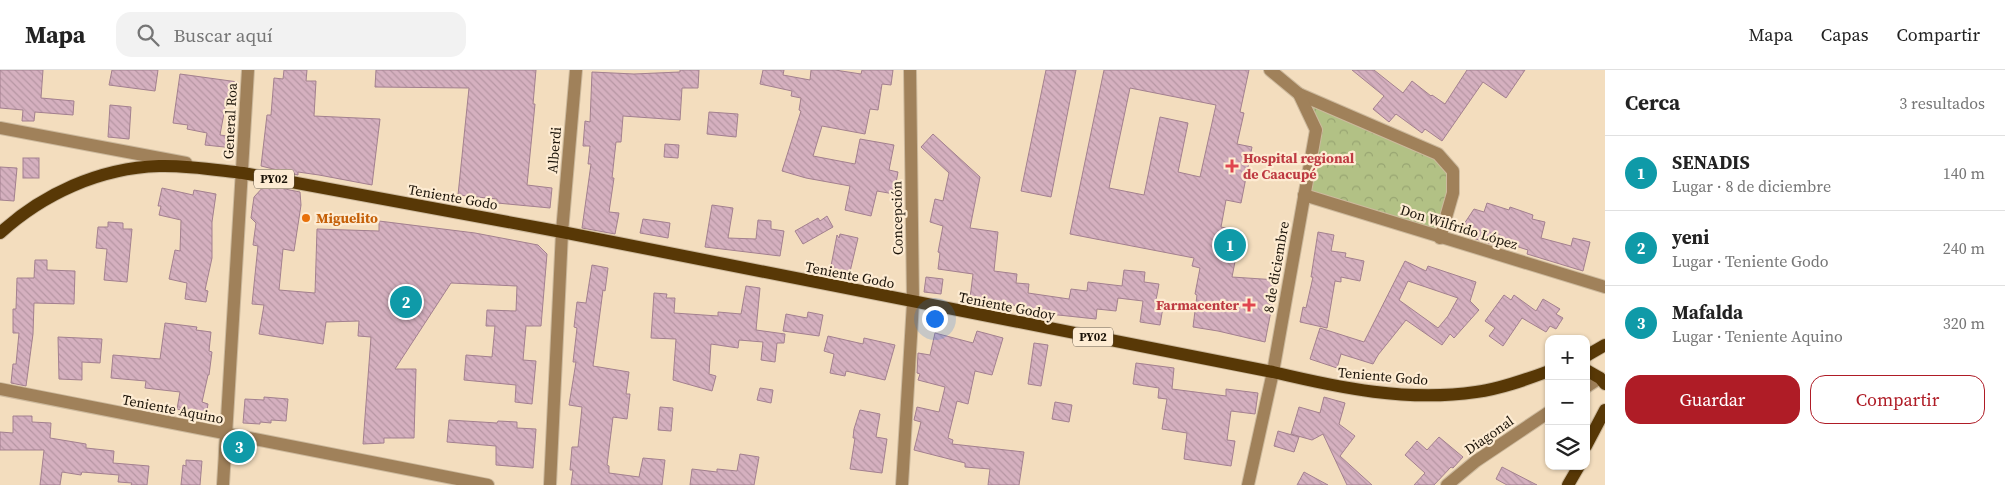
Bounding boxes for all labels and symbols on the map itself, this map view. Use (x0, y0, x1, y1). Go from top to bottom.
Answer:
street label: General Roa (218, 81, 242, 160)
street label: Alberdi (542, 126, 566, 174)
place label: Hospital regional de Caacupé (1243, 148, 1355, 184)
marker: Hospital regional de Caacupé (1225, 159, 1239, 173)
road number: PY02 (254, 170, 294, 188)
street label: Teniente Godo (407, 179, 500, 215)
street label: Concepción (886, 180, 908, 255)
street label: Don Wilfrido López (1398, 200, 1521, 255)
place label: Miguelito (316, 208, 378, 228)
marker: Miguelito (300, 212, 312, 224)
street label: 8 de diciembre (1258, 220, 1294, 314)
pin: 1 (1214, 226, 1246, 264)
street label: Teniente Godo (804, 257, 897, 294)
pin: 2 (390, 283, 422, 321)
street label: Teniente Godoy (957, 287, 1058, 325)
place label: Farmacenter (1156, 295, 1239, 315)
marker: Farmacenter (1243, 299, 1255, 311)
your location (922, 306, 948, 332)
road number: PY02 (1073, 328, 1113, 346)
street label: Teniente Godo (1337, 362, 1429, 390)
street label: Teniente Aquino (120, 389, 226, 429)
street label: Diagonal (1460, 411, 1518, 459)
pin: 3 (223, 428, 255, 466)

